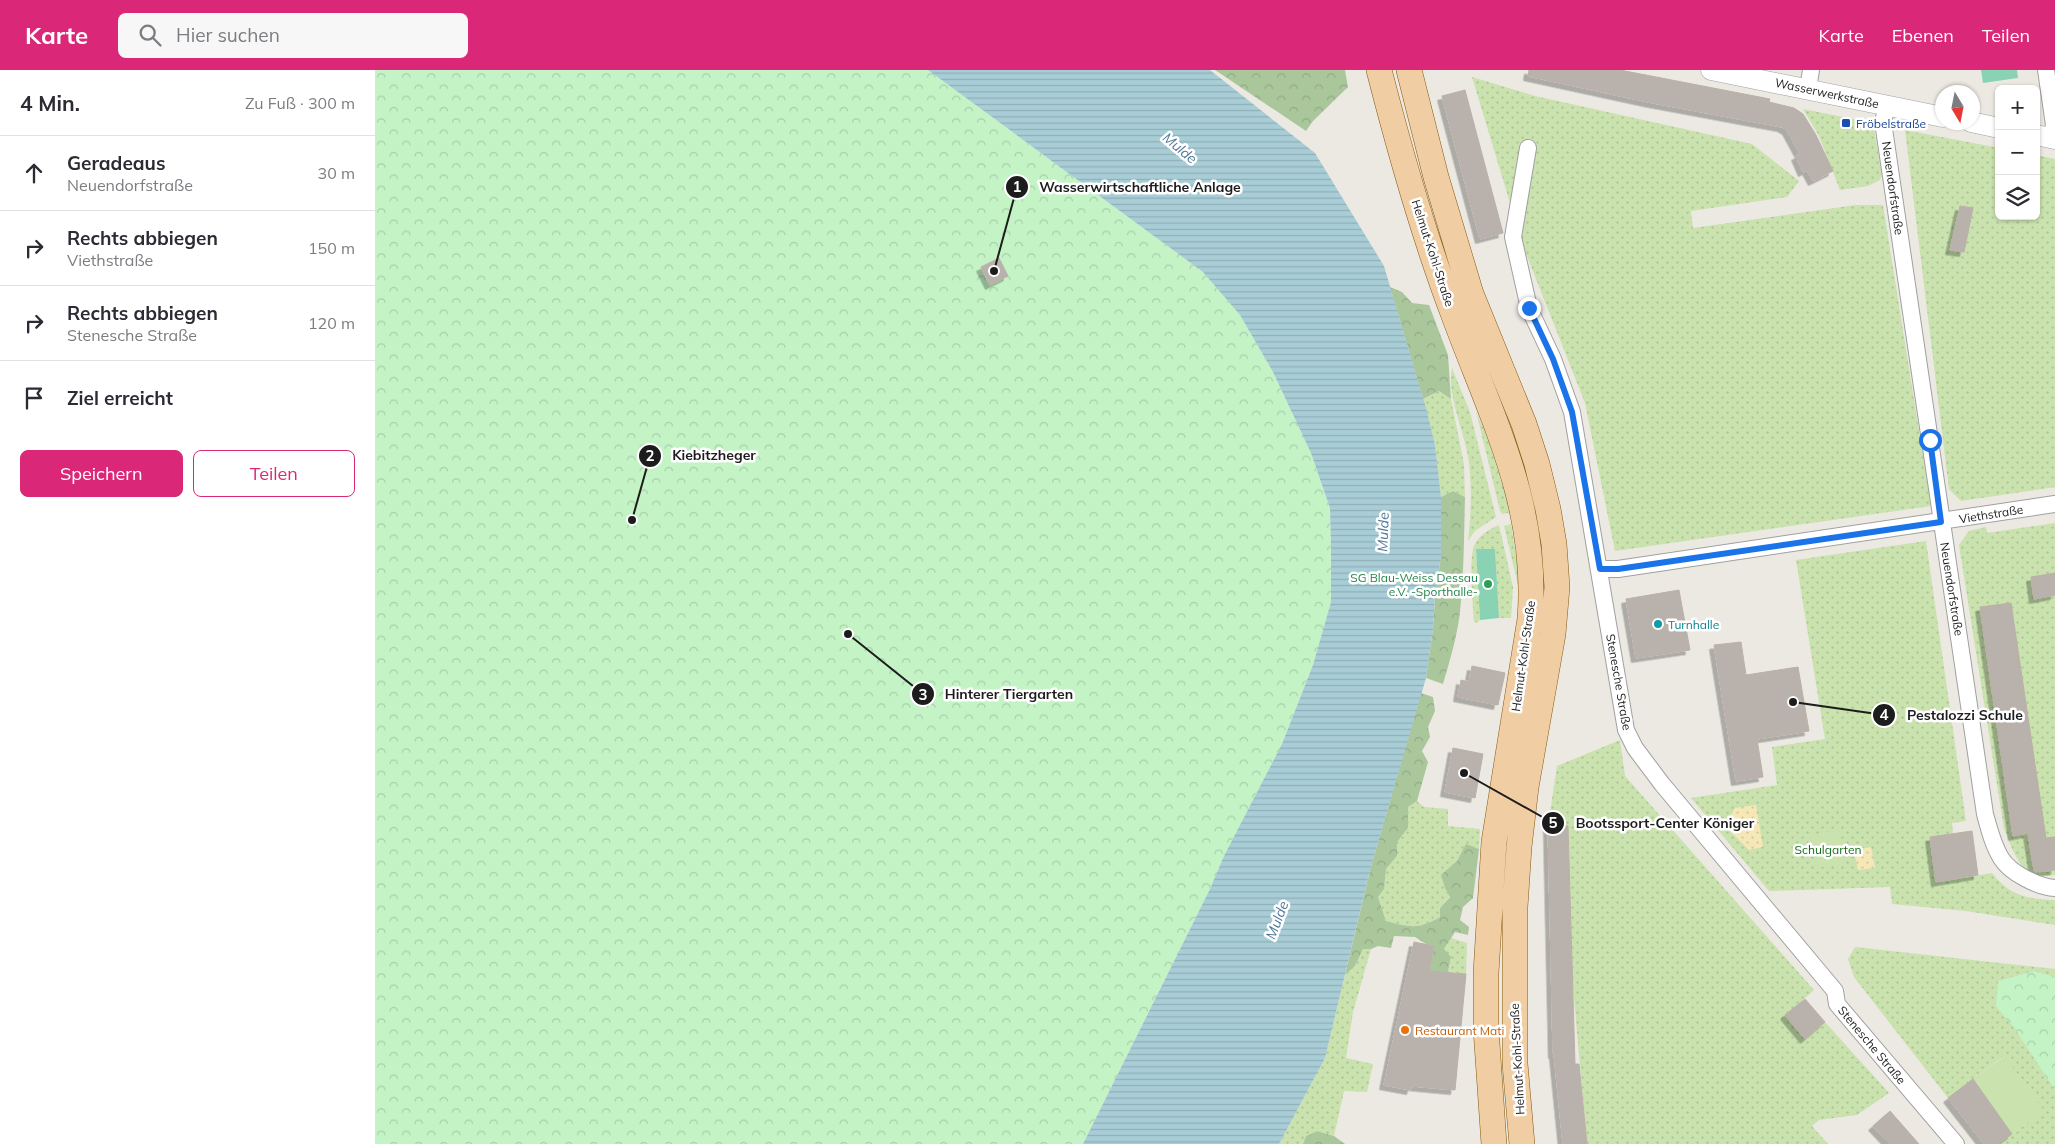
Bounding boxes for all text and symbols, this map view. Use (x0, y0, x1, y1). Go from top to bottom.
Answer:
search box (118, 13, 468, 58)
text: Karte (25, 20, 88, 50)
icon: search (136, 21, 164, 49)
text: Hier suchen (176, 23, 280, 47)
text: Karte (1818, 24, 1864, 47)
text: Ebenen (1892, 24, 1954, 47)
text: Teilen (1982, 24, 2030, 47)
street label: Wasserwerkstraße (1774, 75, 1880, 111)
north arrow (1935, 85, 1980, 130)
map controls (1995, 85, 2040, 220)
button: + (1995, 85, 2040, 130)
text: 4 Min. (20, 90, 80, 116)
text: Zu Fuß · 300 m (245, 93, 355, 113)
place label: Fröbelstraße (1856, 116, 1926, 131)
marker: Fröbelstraße (1840, 117, 1852, 129)
water label: Mulde (1159, 128, 1201, 168)
button: − (1995, 130, 2040, 175)
street label: Neuendorfstraße (1879, 140, 1907, 236)
text: Geradeaus (67, 151, 165, 175)
icon: ahead (20, 159, 48, 187)
text: 30 m (318, 163, 355, 183)
callout: Wasserwirtschaftliche Anlage (1005, 172, 1251, 201)
text: Neuendorfstraße (67, 175, 193, 195)
button: layers (1995, 175, 2040, 220)
text: 1 (1012, 177, 1022, 196)
text: Wasserwirtschaftliche Anlage (1039, 178, 1241, 196)
street label: Helmut-Kohl-Straße (1409, 198, 1457, 308)
text: Rechts abbiegen (67, 226, 218, 250)
icon: right (20, 234, 48, 262)
text: 150 m (308, 238, 355, 258)
text: Viethstraße (67, 250, 153, 270)
route end (1518, 297, 1541, 320)
text: Rechts abbiegen (67, 301, 218, 325)
icon: right (20, 309, 48, 337)
text: 120 m (308, 313, 355, 333)
text: Stenesche Straße (67, 325, 197, 345)
icon: arrive (20, 384, 48, 412)
text: Ziel erreicht (67, 386, 173, 410)
route start (1919, 429, 1942, 452)
callout: Kiebitzheger (637, 441, 766, 470)
text: 2 (645, 446, 655, 465)
text: Kiebitzheger (672, 446, 756, 464)
button: Speichern (20, 450, 183, 497)
button: Teilen (193, 450, 355, 497)
street label: Viethstraße (1958, 502, 2024, 526)
water label: Mulde (1373, 512, 1393, 552)
street label: Neuendorfstraße (1937, 541, 1967, 637)
place label: SG Blau-Weiss Dessau e.V. -Sporthalle- (1350, 570, 1478, 599)
marker: SG Blau-Weiss Dessau e.V. -Sporthalle- (1482, 578, 1494, 590)
street label: Helmut-Kohl-Straße (1508, 600, 1538, 712)
place label: Turnhalle (1668, 617, 1719, 632)
marker: Turnhalle (1652, 618, 1664, 630)
street label: Stenesche Straße (1603, 633, 1635, 731)
callout: Hinterer Tiergarten (910, 680, 1083, 709)
text: 3 (918, 685, 928, 704)
text: Hinterer Tiergarten (945, 685, 1073, 703)
callout: Pestalozzi Schule (1872, 700, 2033, 729)
text: 4 (1879, 705, 1889, 724)
text: Pestalozzi Schule (1907, 706, 2023, 724)
callout: Bootssport-Center Königer (1540, 809, 1764, 838)
text: 5 (1548, 813, 1558, 832)
text: Bootssport-Center Königer (1576, 814, 1755, 832)
park label: Schulgarten (1794, 842, 1862, 857)
water label: Mulde (1262, 898, 1293, 942)
street label: Helmut-Kohl-Straße (1507, 1003, 1527, 1115)
street label: Stenesche Straße (1835, 1003, 1909, 1087)
place label: Restaurant Mati (1415, 1023, 1504, 1038)
marker: Restaurant Mati (1399, 1024, 1411, 1036)

